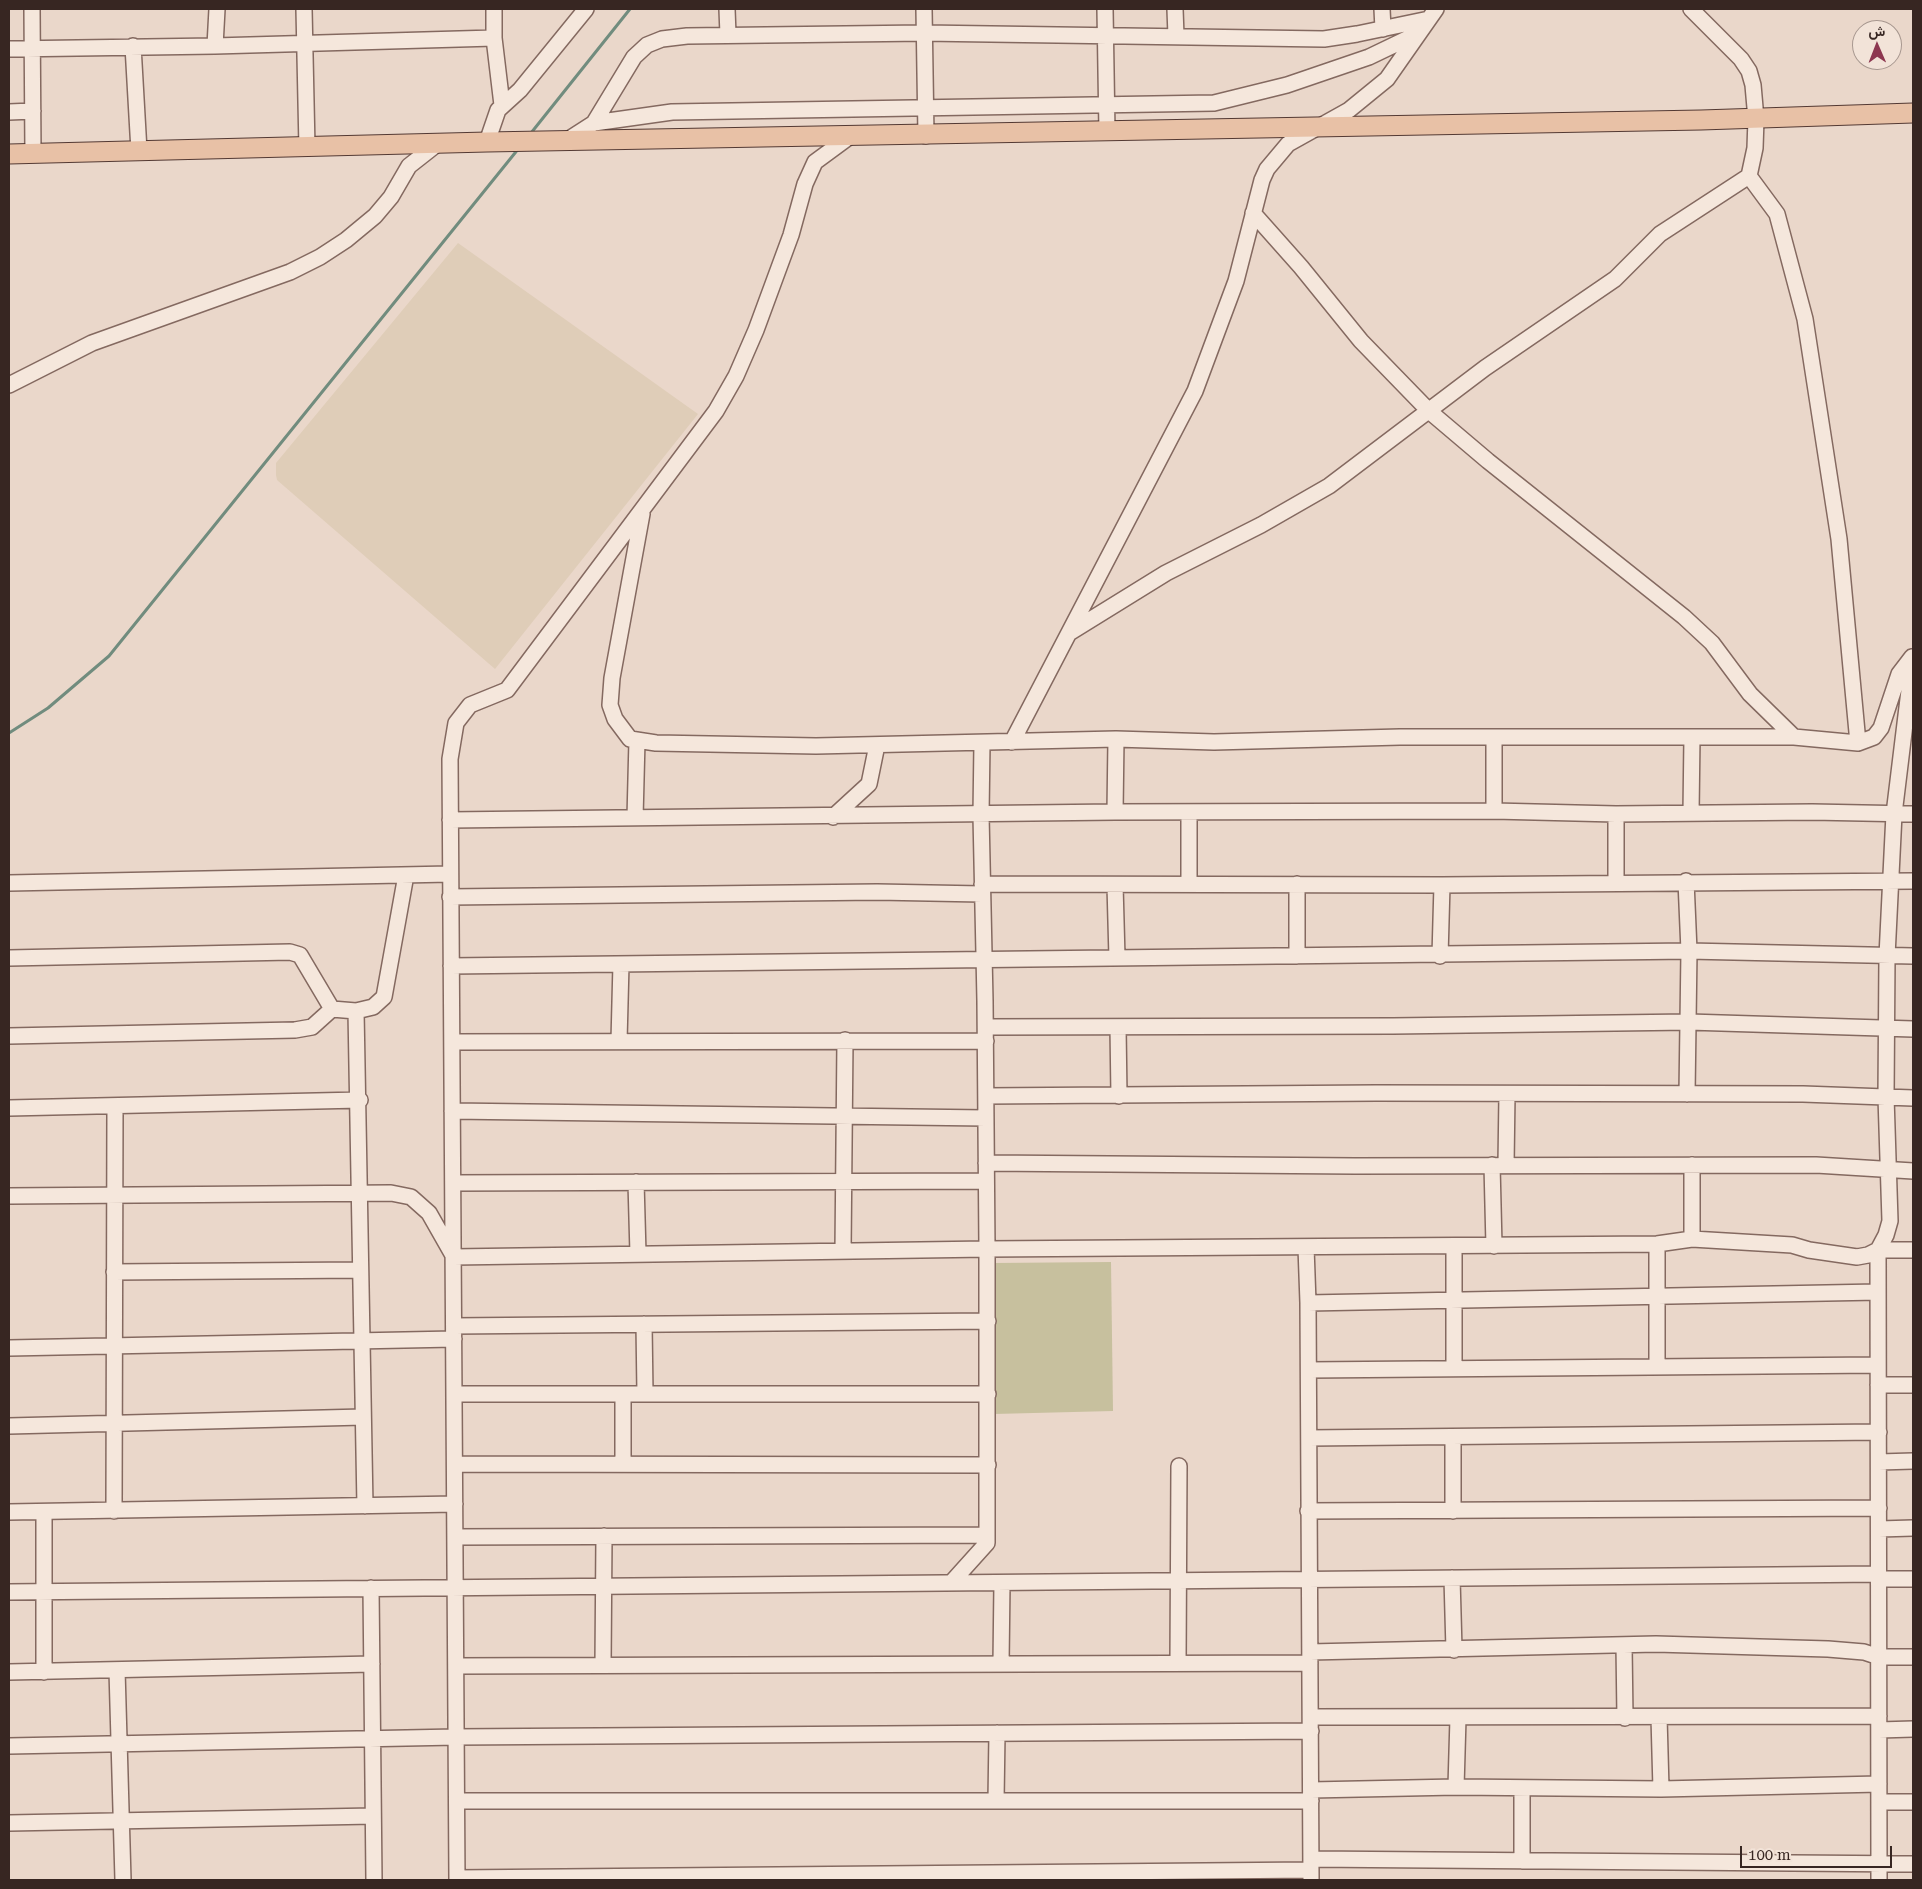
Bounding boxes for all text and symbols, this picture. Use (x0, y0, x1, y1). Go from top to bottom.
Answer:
north arrow (1852, 20, 1902, 70)
text: ش (1868, 23, 1885, 39)
scale bar (1742, 1836, 1894, 1868)
text: 100 m (1748, 1846, 1791, 1864)

